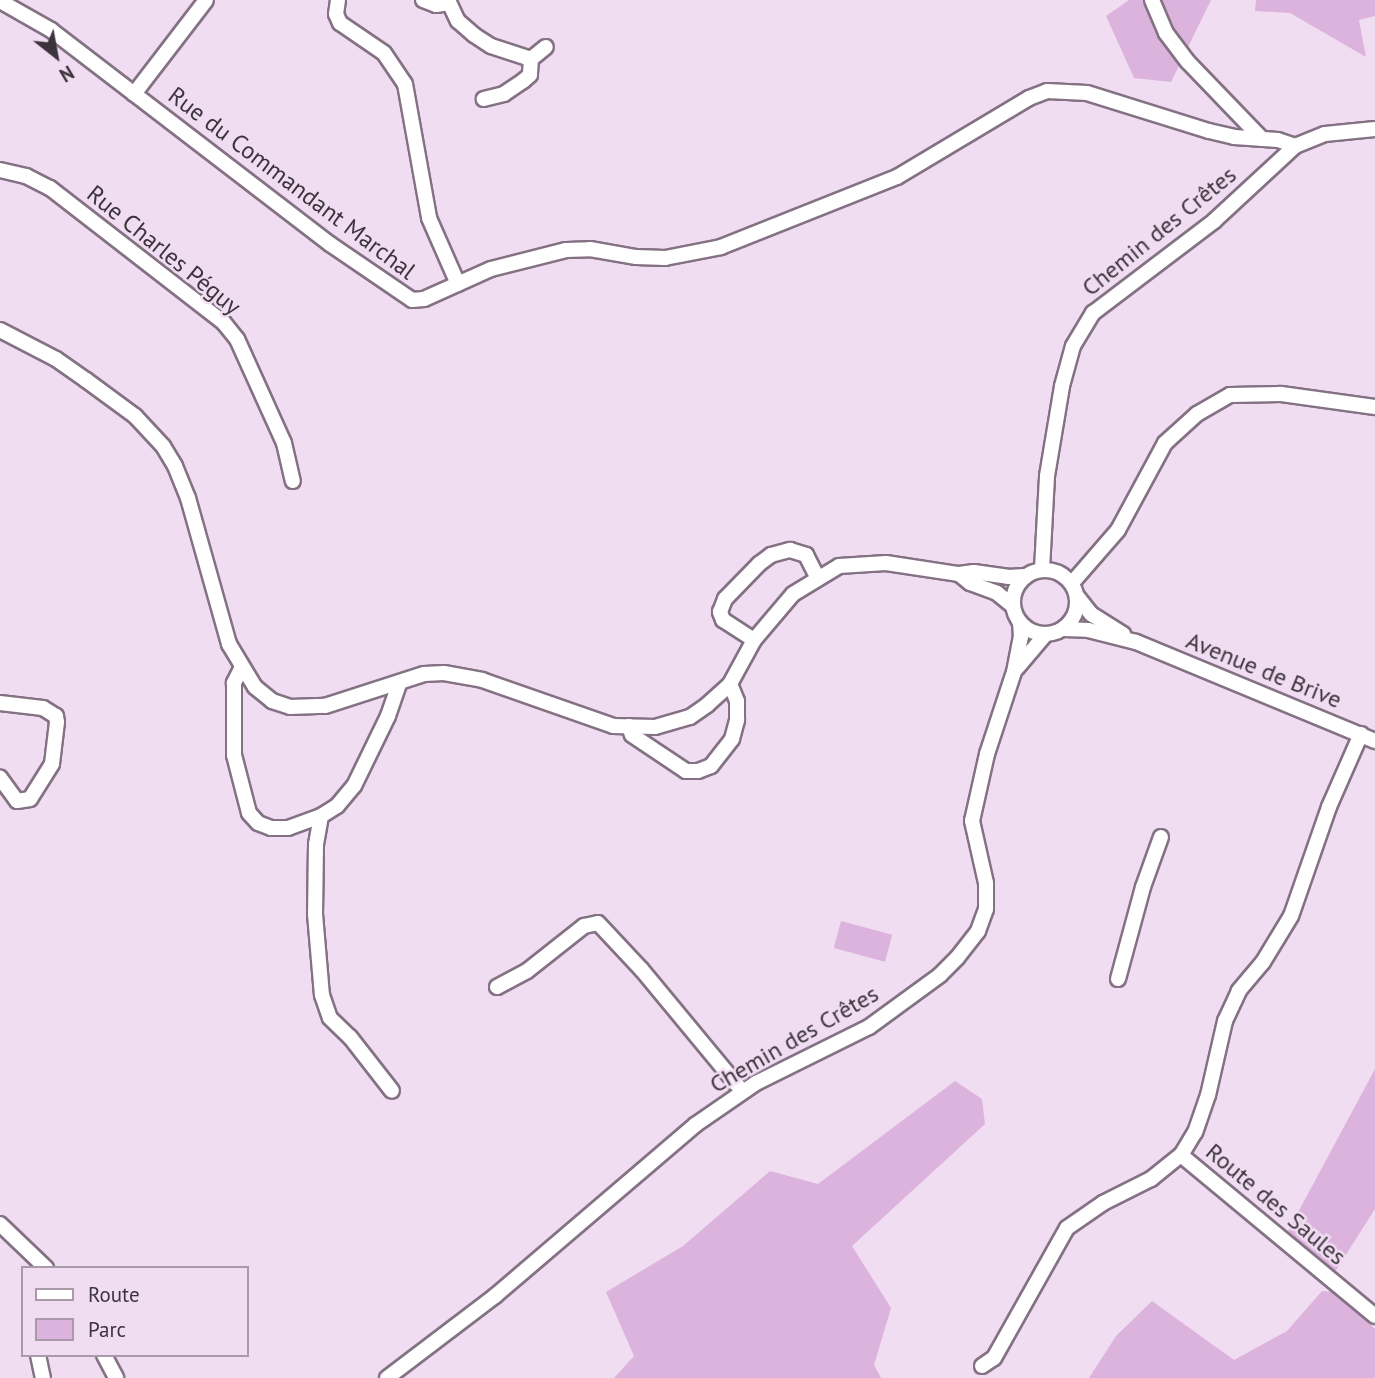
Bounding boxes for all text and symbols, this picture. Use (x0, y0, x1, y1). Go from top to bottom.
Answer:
north arrow (21, 21, 91, 91)
text: N (55, 60, 78, 87)
street label: Rue du Commandant Marchal (163, 81, 421, 285)
street label: Chemin des Crêtes (1076, 160, 1242, 302)
street label: Rue Charles Péguy (81, 179, 247, 321)
street label: Avenue de Brive (1182, 626, 1346, 714)
street label: Chemin des Crêtes (705, 979, 883, 1099)
street label: Route des Saules (1200, 1137, 1352, 1271)
legend (21, 1266, 248, 1357)
text: Route (88, 1281, 140, 1308)
text: Parc (88, 1316, 126, 1343)

